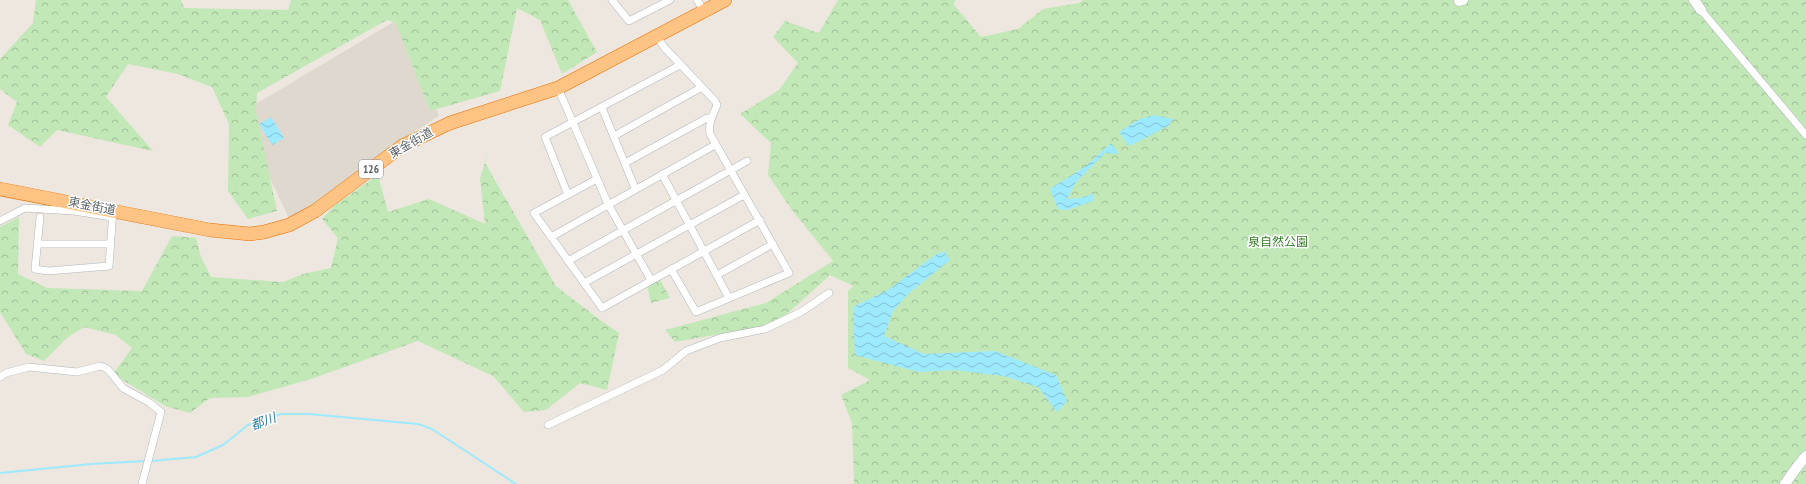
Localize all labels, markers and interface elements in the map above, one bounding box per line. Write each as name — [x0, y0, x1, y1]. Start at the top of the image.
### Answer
street label: 東金街道 — [386, 124, 435, 161]
road number: 126 — [359, 160, 383, 178]
street label: 東金街道 — [67, 194, 117, 217]
park label: 泉自然公園 — [1248, 234, 1308, 249]
water label: 都川 — [248, 408, 280, 434]

